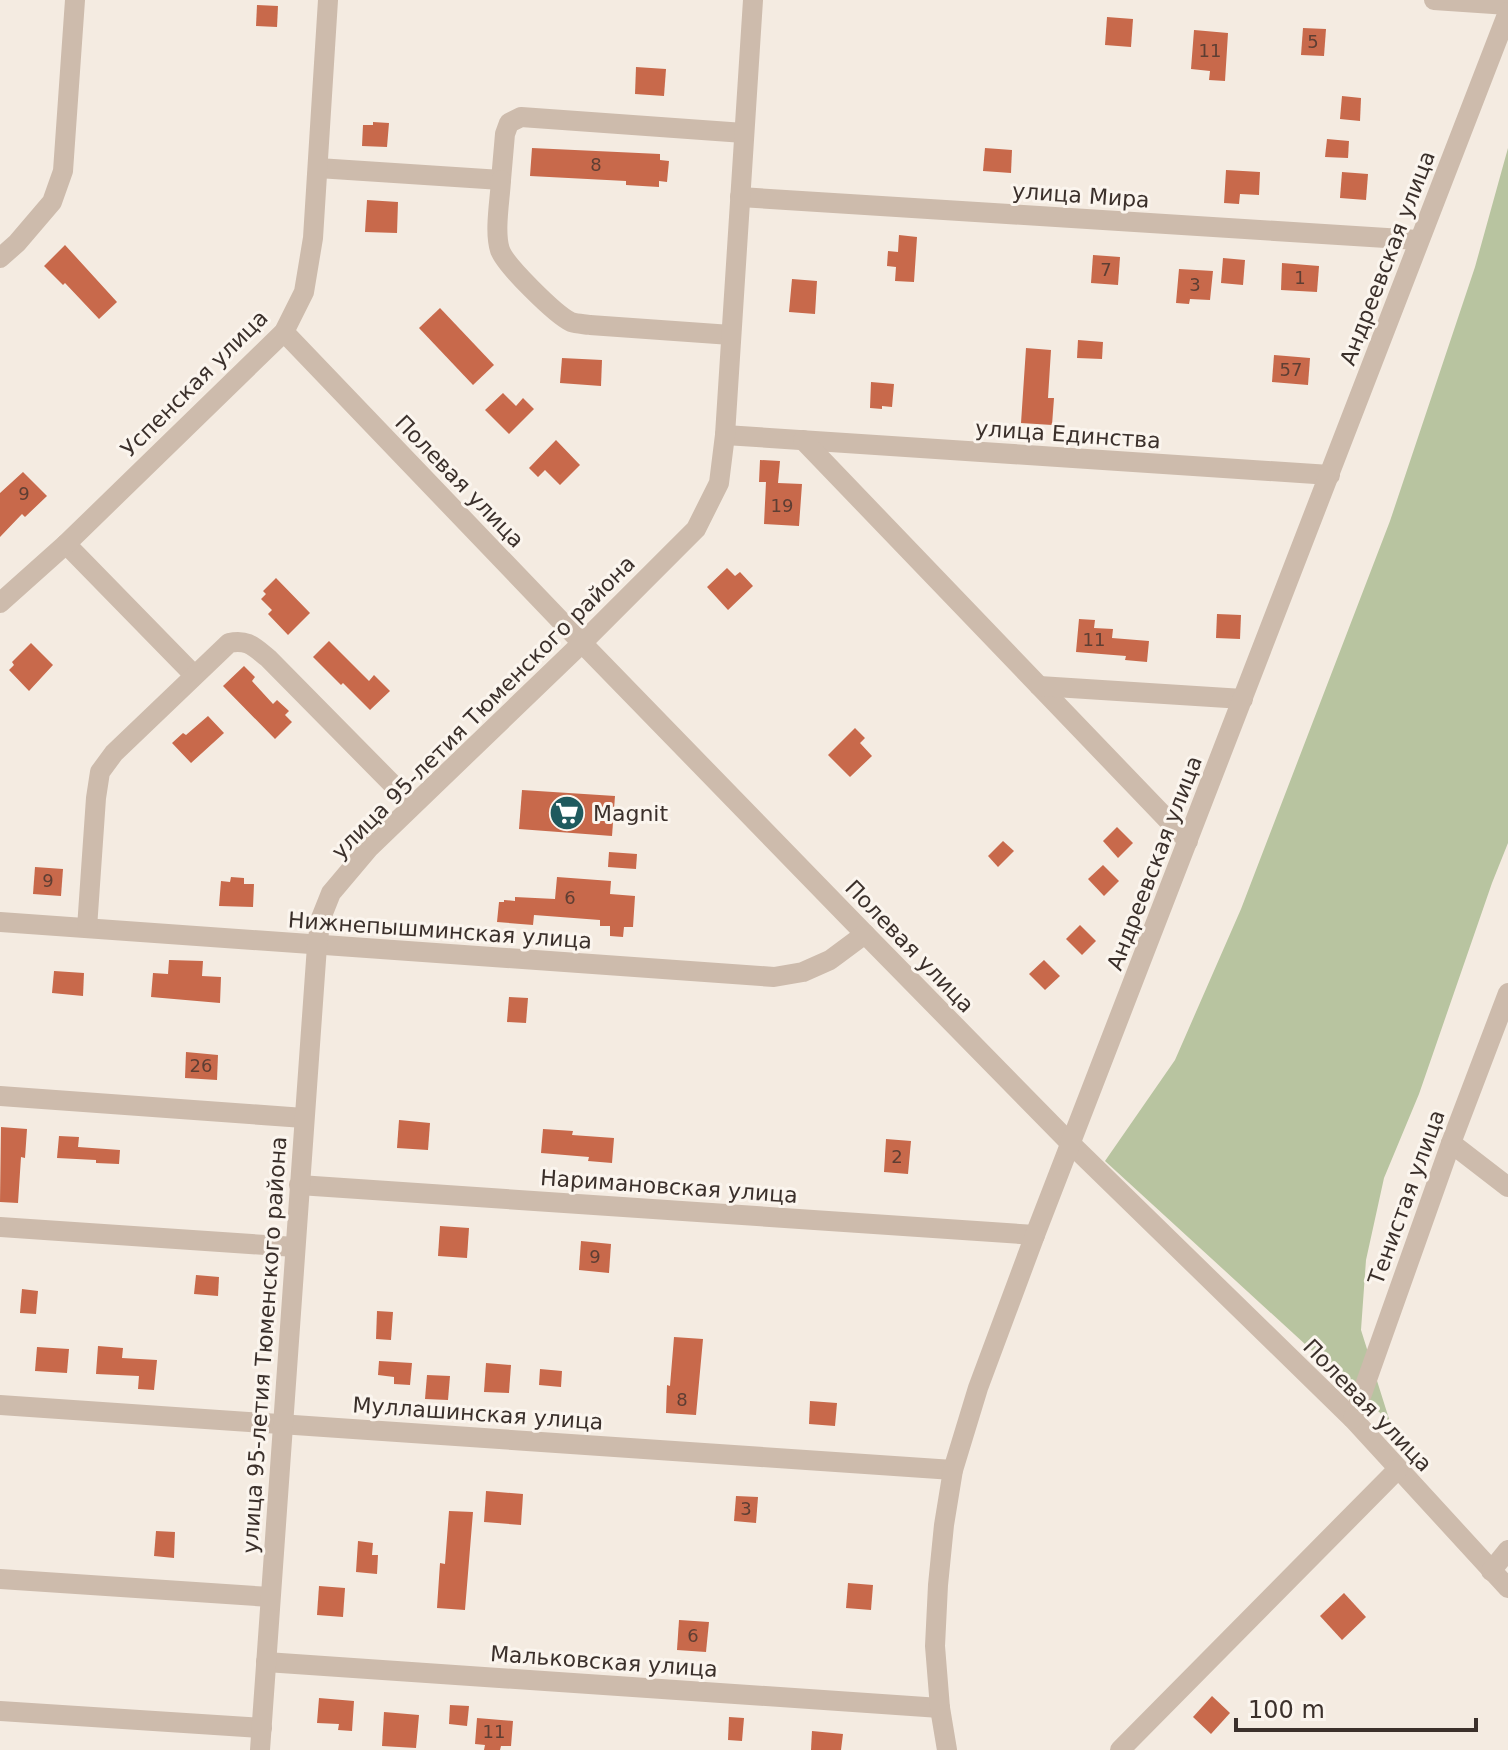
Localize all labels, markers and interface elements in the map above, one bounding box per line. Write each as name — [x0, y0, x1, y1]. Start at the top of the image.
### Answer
house number: 5 — [1307, 31, 1319, 52]
house number: 11 — [1199, 40, 1221, 61]
street label: Андреевская улица — [1335, 147, 1440, 369]
house number: 8 — [590, 154, 602, 175]
street label: улица Мира — [1011, 178, 1150, 213]
house number: 7 — [1100, 259, 1112, 280]
house number: 1 — [1294, 267, 1306, 288]
house number: 3 — [1189, 274, 1201, 295]
street label: Успенская улица — [116, 305, 273, 462]
house number: 57 — [1280, 359, 1302, 380]
street label: Полевая улица — [390, 410, 529, 553]
street label: улица Единства — [974, 416, 1162, 453]
house number: 9 — [18, 483, 30, 504]
house number: 19 — [771, 495, 793, 516]
street label: улица 95-летия Тюменского района — [327, 551, 640, 864]
house number: 11 — [1083, 629, 1105, 650]
street label: Андреевская улица — [1102, 752, 1207, 974]
supermarket icon: Magnit — [548, 794, 586, 832]
place label: Magnit — [593, 801, 668, 826]
house number: 9 — [42, 870, 54, 891]
street label: Полевая улица — [840, 875, 979, 1018]
house number: 6 — [564, 887, 576, 908]
street label: Нижнепышминская улица — [287, 907, 593, 954]
house number: 26 — [190, 1055, 212, 1076]
street label: Тенистая улица — [1363, 1106, 1450, 1289]
street label: улица 95-летия Тюменского района — [237, 1136, 292, 1554]
house number: 2 — [891, 1146, 903, 1167]
street label: Наримановская улица — [539, 1165, 799, 1208]
house number: 9 — [589, 1246, 601, 1267]
street label: Полевая улица — [1298, 1334, 1437, 1477]
house number: 8 — [676, 1389, 688, 1410]
street label: Муллашинская улица — [352, 1392, 604, 1435]
house number: 3 — [740, 1498, 752, 1519]
house number: 6 — [687, 1625, 699, 1646]
street label: Мальковская улица — [489, 1641, 719, 1682]
scale bar — [1236, 1682, 1476, 1732]
text: 100 m — [1248, 1696, 1325, 1724]
house number: 11 — [483, 1721, 505, 1742]

